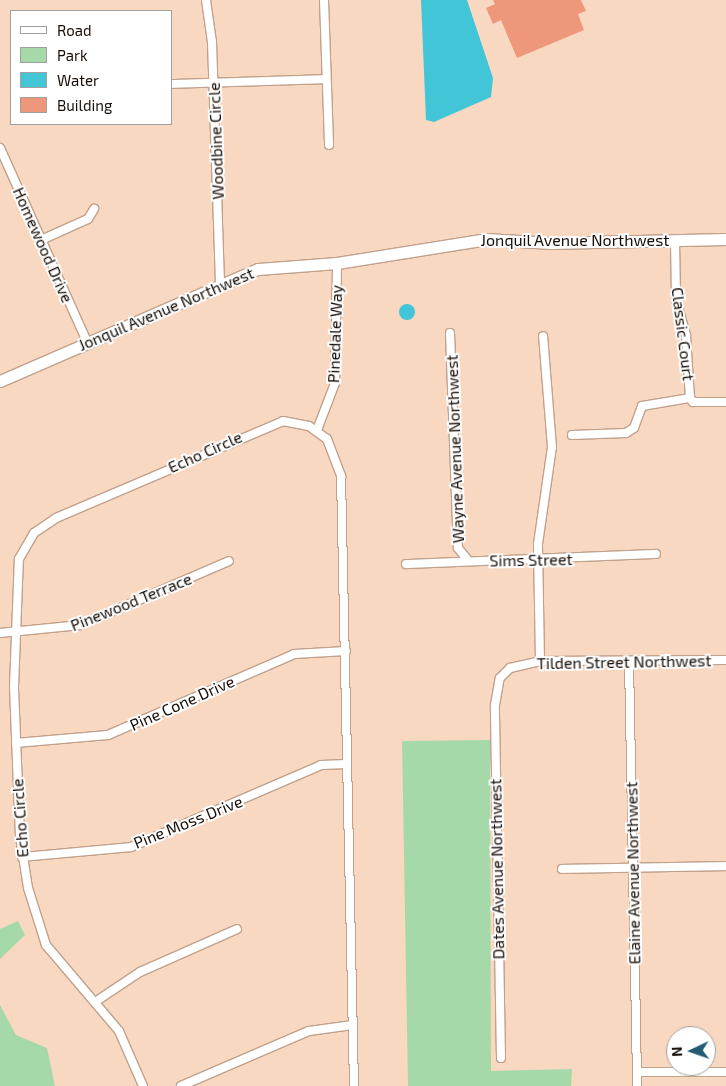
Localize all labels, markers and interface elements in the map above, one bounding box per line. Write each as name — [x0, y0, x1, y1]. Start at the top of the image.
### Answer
legend — [10, 10, 172, 125]
text: Road — [57, 21, 92, 39]
text: Park — [57, 46, 88, 64]
text: Water — [57, 71, 99, 89]
street label: Woodbine Circle — [204, 82, 228, 200]
text: Building — [57, 96, 112, 114]
street label: Homewood Drive — [9, 184, 77, 306]
street label: Jonquil Avenue Northwest — [480, 230, 670, 250]
street label: Jonquil Avenue Northwest — [75, 263, 257, 355]
street label: Pinedale Way — [324, 285, 346, 383]
street label: Classic Court — [668, 286, 698, 382]
street label: Wayne Avenue Northwest — [442, 354, 468, 544]
street label: Echo Circle — [165, 427, 245, 477]
street label: Sims Street — [489, 550, 573, 570]
street label: Pinewood Terrace — [67, 569, 195, 635]
street label: Tilden Street Northwest — [536, 651, 712, 673]
street label: Pine Cone Drive — [127, 671, 237, 735]
street label: Echo Circle — [8, 778, 32, 858]
street label: Dates Avenue Northwest — [486, 778, 508, 960]
street label: Elaine Avenue Northwest — [622, 781, 644, 965]
street label: Pine Moss Drive — [131, 791, 245, 853]
north arrow — [666, 1026, 716, 1076]
text: N — [668, 1046, 685, 1057]

